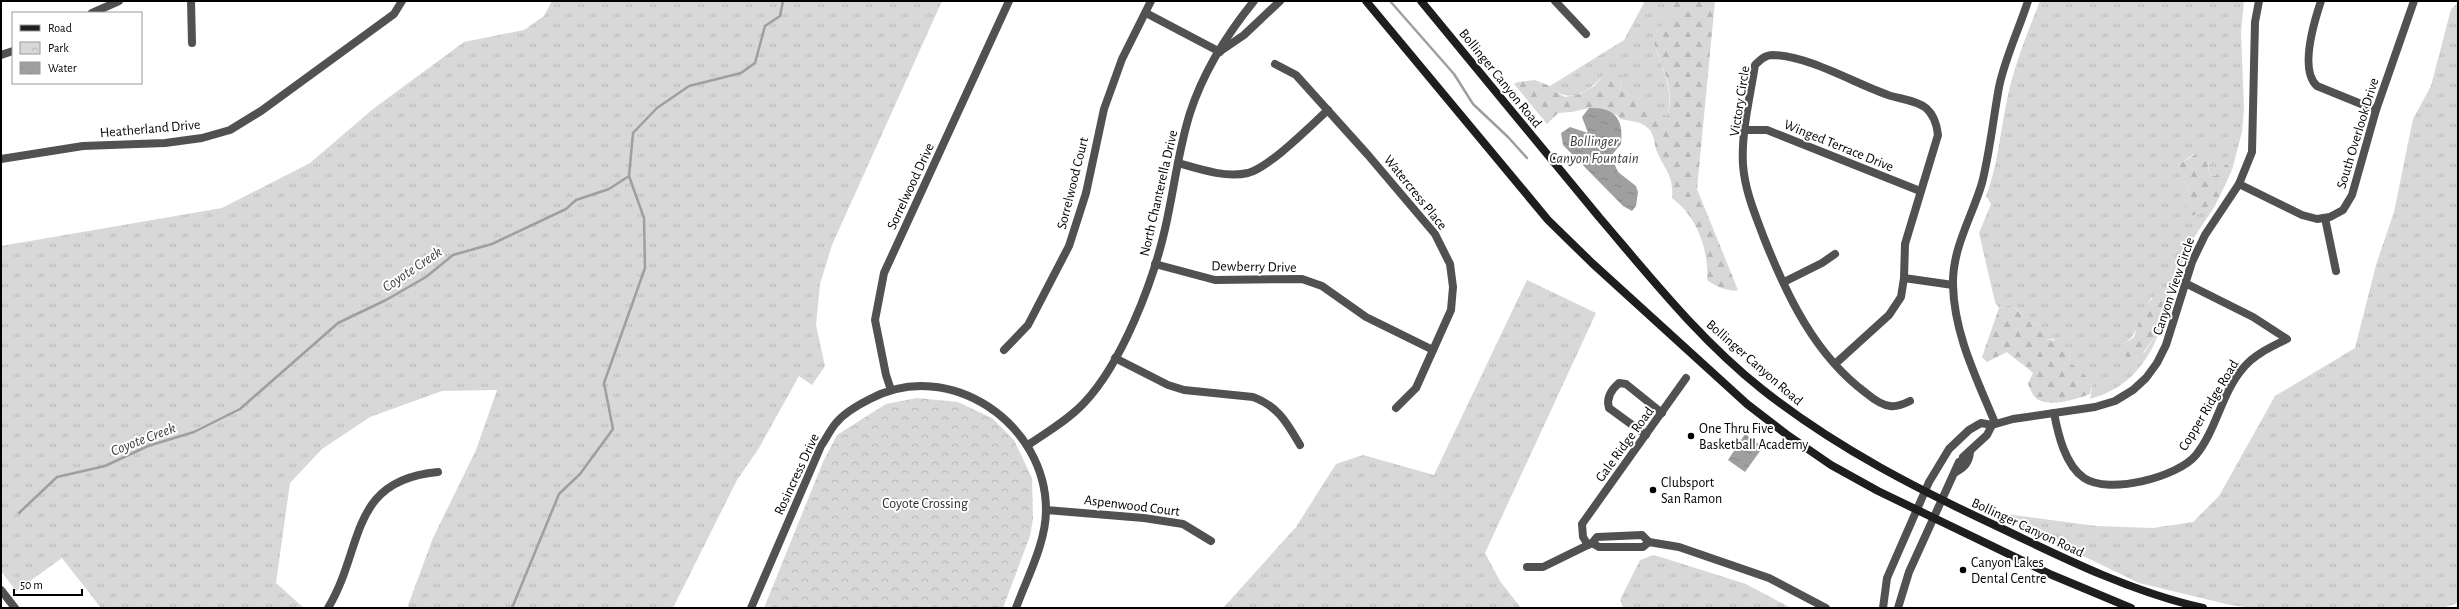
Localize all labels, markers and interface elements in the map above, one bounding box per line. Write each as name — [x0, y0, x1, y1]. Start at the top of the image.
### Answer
legend — [12, 12, 142, 84]
text: Road — [48, 22, 72, 34]
street label: Bollinger Canyon Road — [1456, 27, 1544, 131]
text: Park — [48, 42, 69, 54]
text: Water — [48, 62, 77, 74]
street label: Victory Circle — [1728, 65, 1752, 137]
street label: South Overlook Drive — [2334, 76, 2381, 190]
street label: Heatherland Drive — [99, 118, 201, 140]
street label: Winged Terrace Drive — [1782, 118, 1895, 174]
street label: North Chanterella Drive — [1138, 129, 1180, 258]
water label: Bollinger Canyon Fountain — [1549, 134, 1639, 166]
street label: Sorrelwood Court — [1055, 135, 1091, 231]
street label: Sorrelwood Drive — [885, 141, 937, 232]
street label: Watercress Place — [1381, 153, 1449, 233]
street label: Canyon View Circle — [2151, 236, 2197, 337]
water label: Coyote Creek — [380, 244, 445, 295]
street label: Dewberry Drive — [1211, 259, 1297, 275]
street label: Bollinger Canyon Road — [1704, 317, 1805, 408]
street label: Copper Ridge Road — [2176, 358, 2241, 453]
street label: Gale Ridge Road — [1593, 405, 1657, 485]
water label: Coyote Creek — [109, 420, 178, 459]
place label: One Thru Five Basketball Academy — [1699, 422, 1808, 452]
marker: One Thru Five Basketball Academy — [1686, 431, 1696, 441]
street label: Rosincress Drive — [772, 432, 822, 517]
place label: Clubsport San Ramon — [1661, 476, 1722, 506]
marker: Clubsport San Ramon — [1648, 485, 1658, 495]
street label: Aspenwood Court — [1083, 493, 1181, 519]
street label: Bollinger Canyon Road — [1969, 496, 2086, 560]
park label: Coyote Crossing — [882, 497, 968, 511]
place label: Canyon Lakes Dental Centre — [1971, 556, 2047, 586]
marker: Canyon Lakes Dental Centre — [1958, 565, 1968, 575]
scale bar — [14, 571, 82, 597]
text: 50 m — [20, 579, 43, 591]

